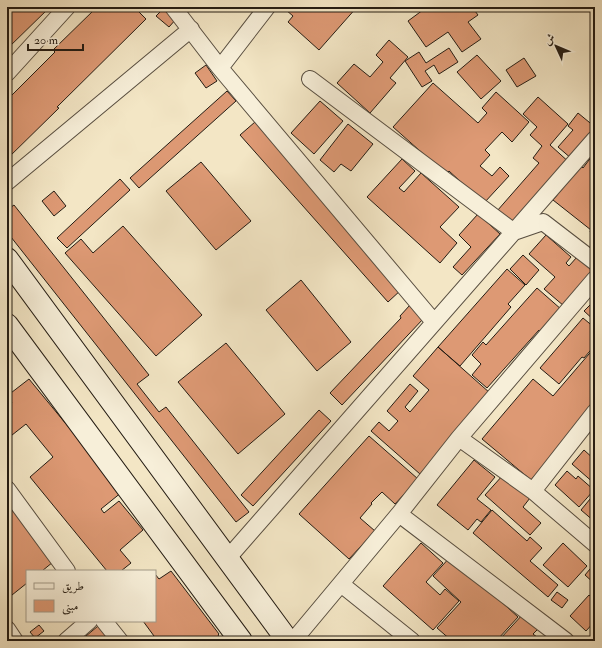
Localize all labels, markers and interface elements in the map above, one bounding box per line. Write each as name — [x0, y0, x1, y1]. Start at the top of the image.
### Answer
scale bar — [28, 26, 83, 52]
north arrow — [536, 26, 576, 66]
text: ش — [541, 31, 558, 48]
text: 20 m — [34, 33, 59, 48]
legend — [26, 570, 156, 622]
text: طريق — [62, 579, 84, 594]
text: مبنى — [62, 599, 78, 615]

